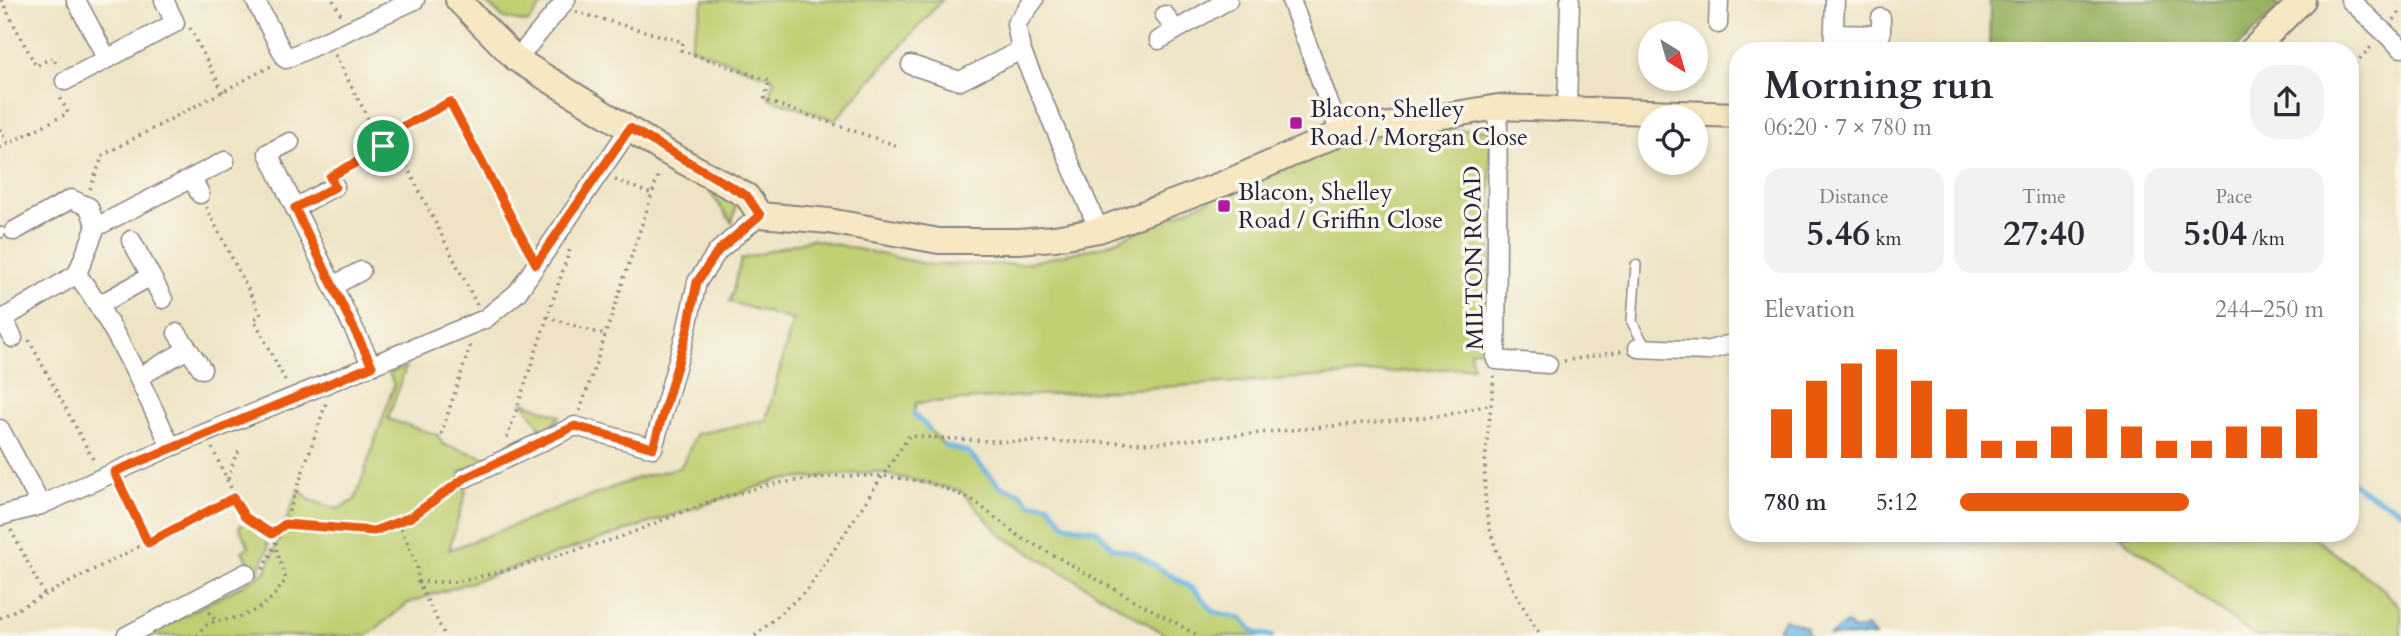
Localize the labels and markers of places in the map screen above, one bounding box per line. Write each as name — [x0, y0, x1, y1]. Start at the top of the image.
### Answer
place label: Blacon, Shelley Road / Morgan Close — [1310, 93, 1528, 154]
marker: Blacon, Shelley Road / Morgan Close — [1288, 115, 1304, 131]
pin — [353, 116, 413, 176]
place label: Blacon, Shelley Road / Griffin Close — [1238, 176, 1443, 237]
marker: Blacon, Shelley Road / Griffin Close — [1216, 198, 1232, 214]

